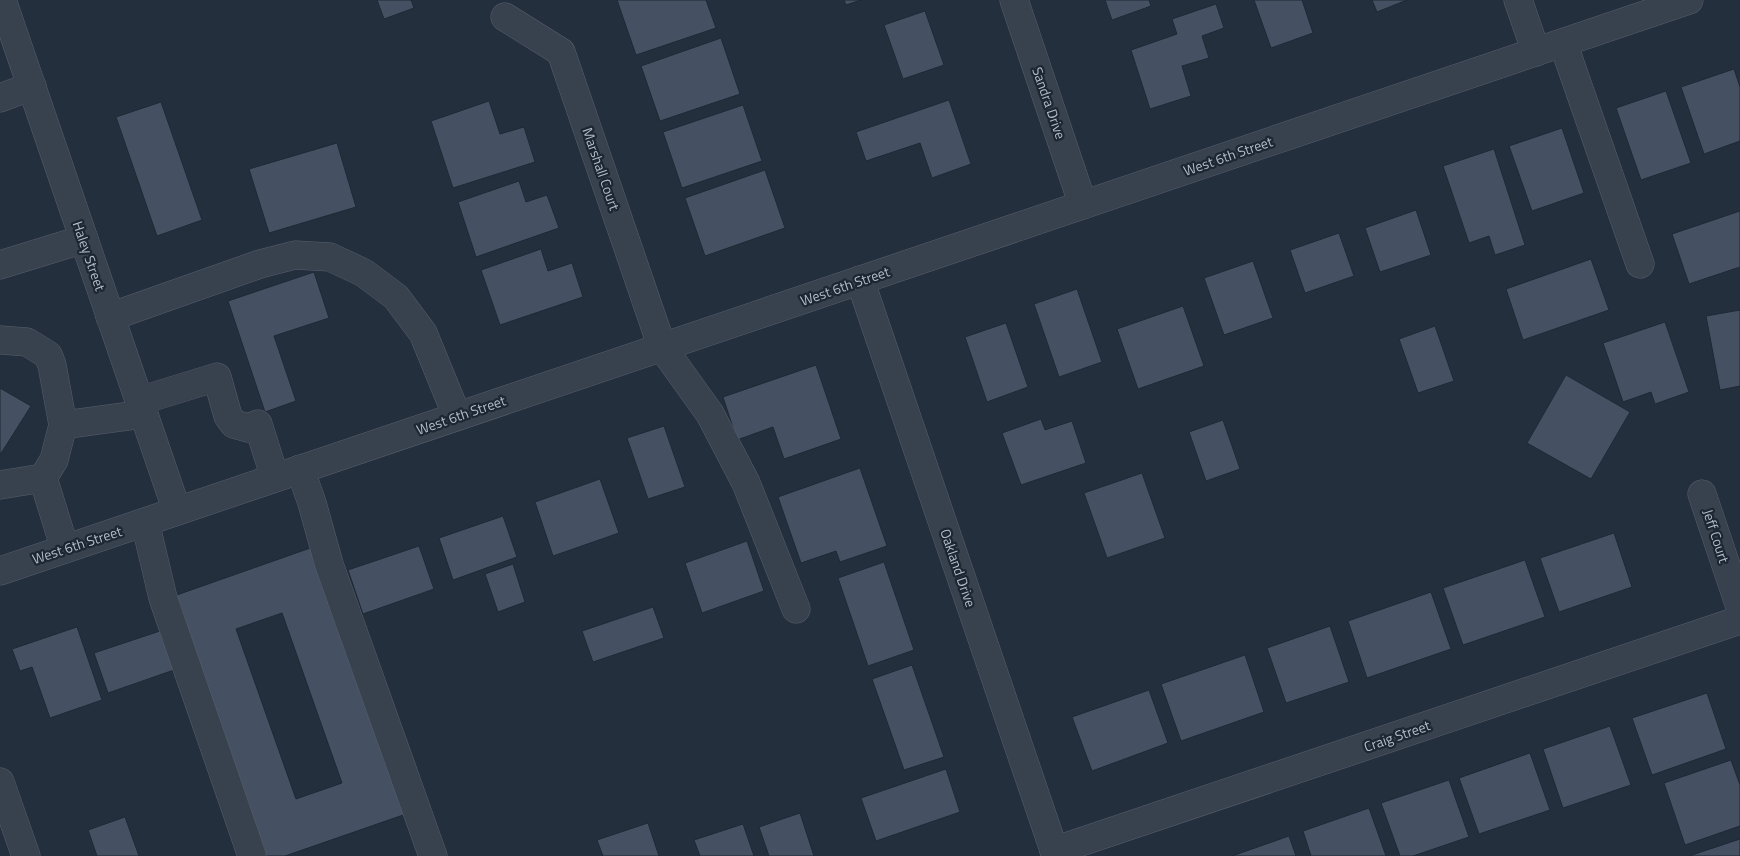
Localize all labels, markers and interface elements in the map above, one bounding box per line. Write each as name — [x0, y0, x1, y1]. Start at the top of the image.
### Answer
street label: Sandra Drive — [1027, 64, 1072, 142]
street label: Marshall Court — [577, 125, 625, 213]
street label: West 6th Street — [1180, 130, 1275, 181]
street label: Haley Street — [68, 218, 111, 294]
street label: West 6th Street — [797, 260, 892, 311]
street label: West 6th Street — [413, 389, 508, 440]
street label: Jeff Court — [1698, 506, 1735, 566]
street label: West 6th Street — [29, 520, 124, 569]
street label: Oakland Drive — [935, 526, 982, 610]
street label: Craig Street — [1361, 714, 1433, 757]

